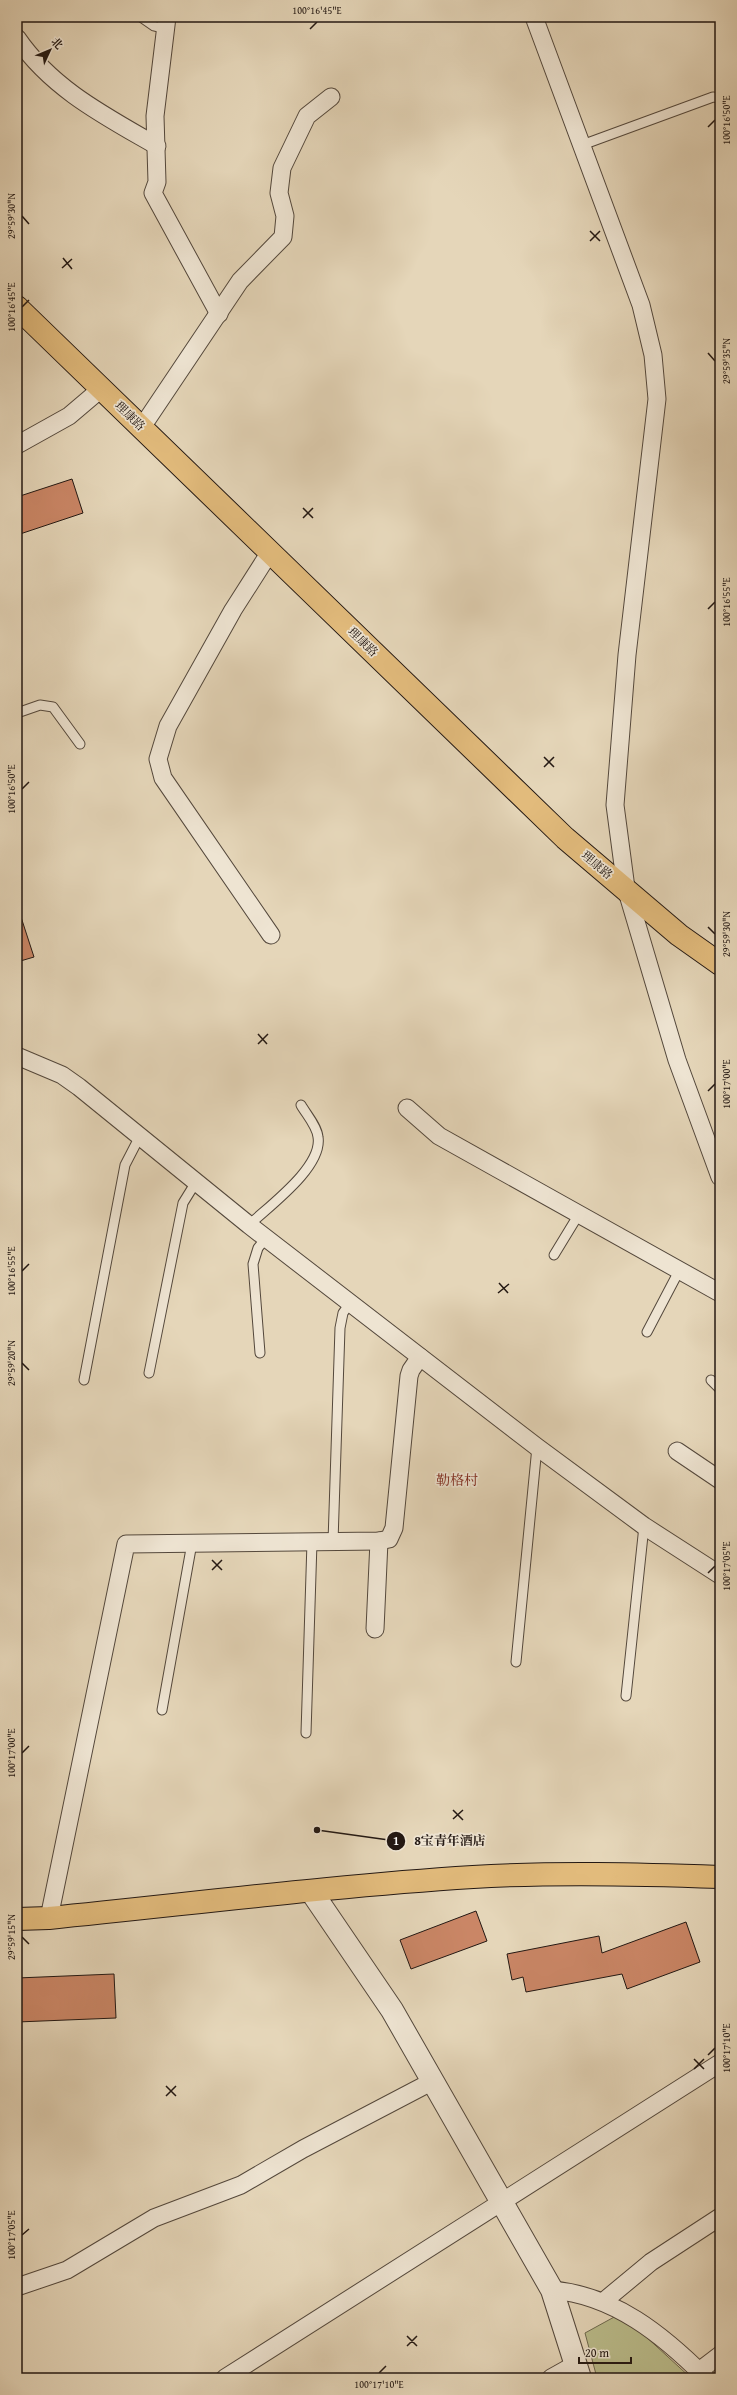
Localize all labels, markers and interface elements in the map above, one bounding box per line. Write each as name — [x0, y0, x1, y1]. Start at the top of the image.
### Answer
text: 100°16'45"E — [292, 3, 342, 18]
north arrow — [30, 30, 70, 70]
text: 北 — [48, 34, 67, 53]
text: 100°16'50"E — [719, 95, 734, 145]
text: 29°59'30"N — [4, 193, 19, 239]
text: 100°16'45"E — [4, 282, 19, 332]
text: 29°59'35"N — [719, 338, 734, 384]
street label: 理康路 — [111, 397, 149, 434]
text: 100°16'55"E — [719, 577, 734, 627]
street label: 理康路 — [344, 623, 382, 660]
text: 100°16'50"E — [4, 764, 19, 814]
street label: 理康路 — [578, 847, 617, 883]
text: 29°59'30"N — [719, 911, 734, 957]
text: 100°17'00"E — [719, 1059, 734, 1109]
text: 100°16'55"E — [4, 1246, 19, 1296]
text: 29°59'20"N — [4, 1340, 19, 1386]
district label: 勒格村 — [436, 1470, 478, 1490]
text: 100°17'05"E — [719, 1541, 734, 1591]
text: 100°17'00"E — [4, 1728, 19, 1778]
callout: 8宝青年酒店 — [386, 1828, 494, 1853]
text: 8宝青年酒店 — [414, 1831, 486, 1850]
text: 1 — [393, 1832, 399, 1849]
text: 29°59'15"N — [4, 1914, 19, 1960]
text: 100°17'10"E — [719, 2023, 734, 2073]
text: 100°17'05"E — [4, 2210, 19, 2260]
scale bar — [579, 2339, 631, 2365]
text: 20 m — [585, 2344, 609, 2361]
text: 100°17'10"E — [354, 2377, 404, 2392]

